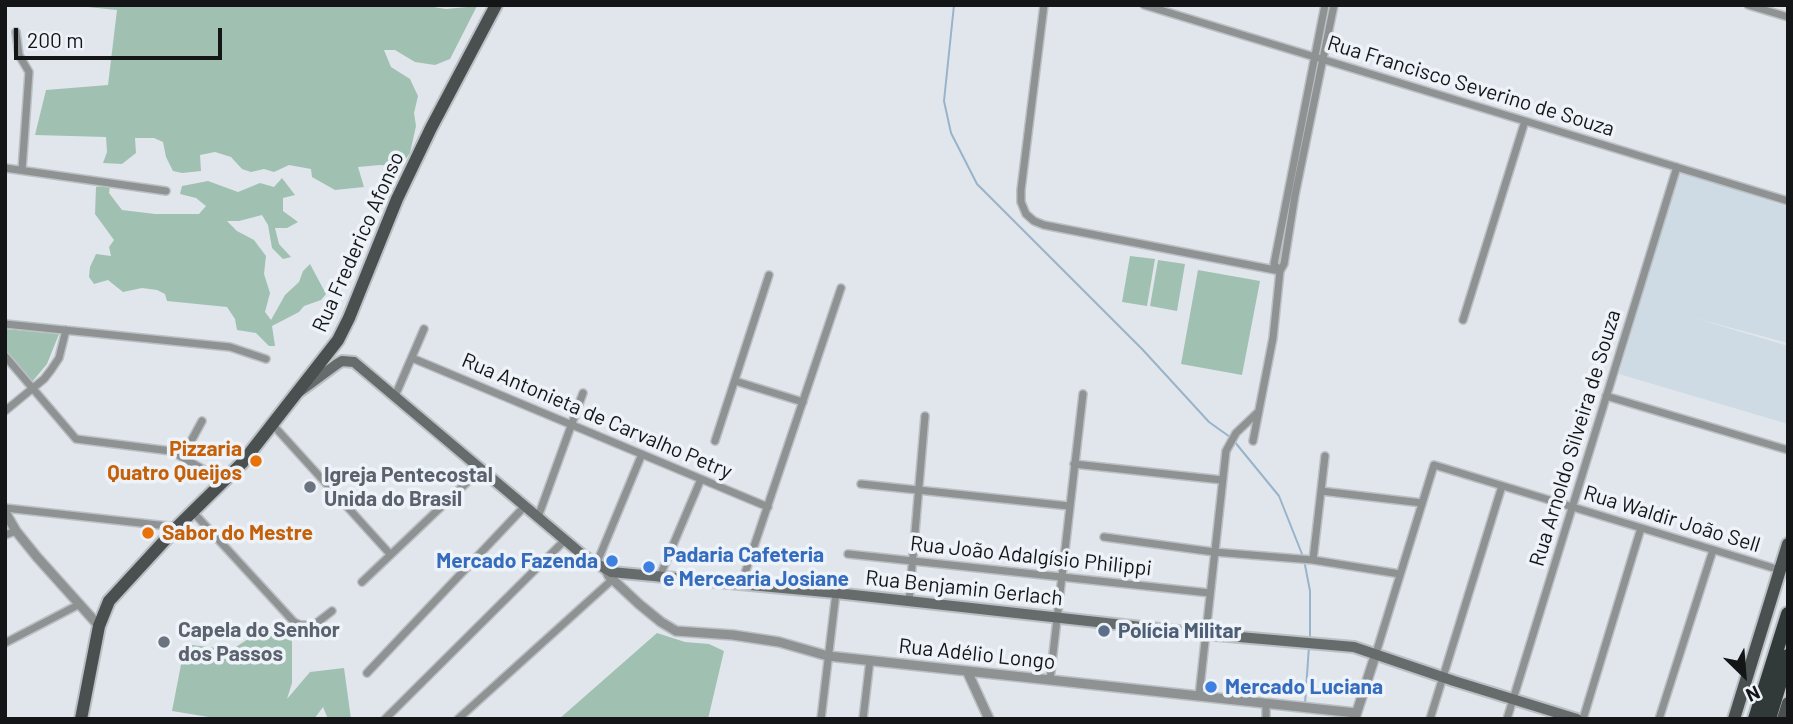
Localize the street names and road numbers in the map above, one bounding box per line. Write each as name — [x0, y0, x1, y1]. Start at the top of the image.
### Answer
street label: Rua Francisco Severino de Souza — [1324, 30, 1618, 142]
street label: Rua Frederico Afonso — [307, 148, 409, 336]
street label: Rua Arnoldo Silveira de Souza — [1524, 307, 1626, 569]
street label: Rua Antonieta de Carvalho Petry — [458, 347, 736, 485]
street label: Rua Waldir João Sell — [1581, 480, 1763, 558]
street label: Rua João Adalgísio Philippi — [909, 531, 1153, 581]
street label: Rua Benjamin Gerlach — [864, 565, 1064, 611]
street label: Rua Adélio Longo — [897, 633, 1057, 675]

